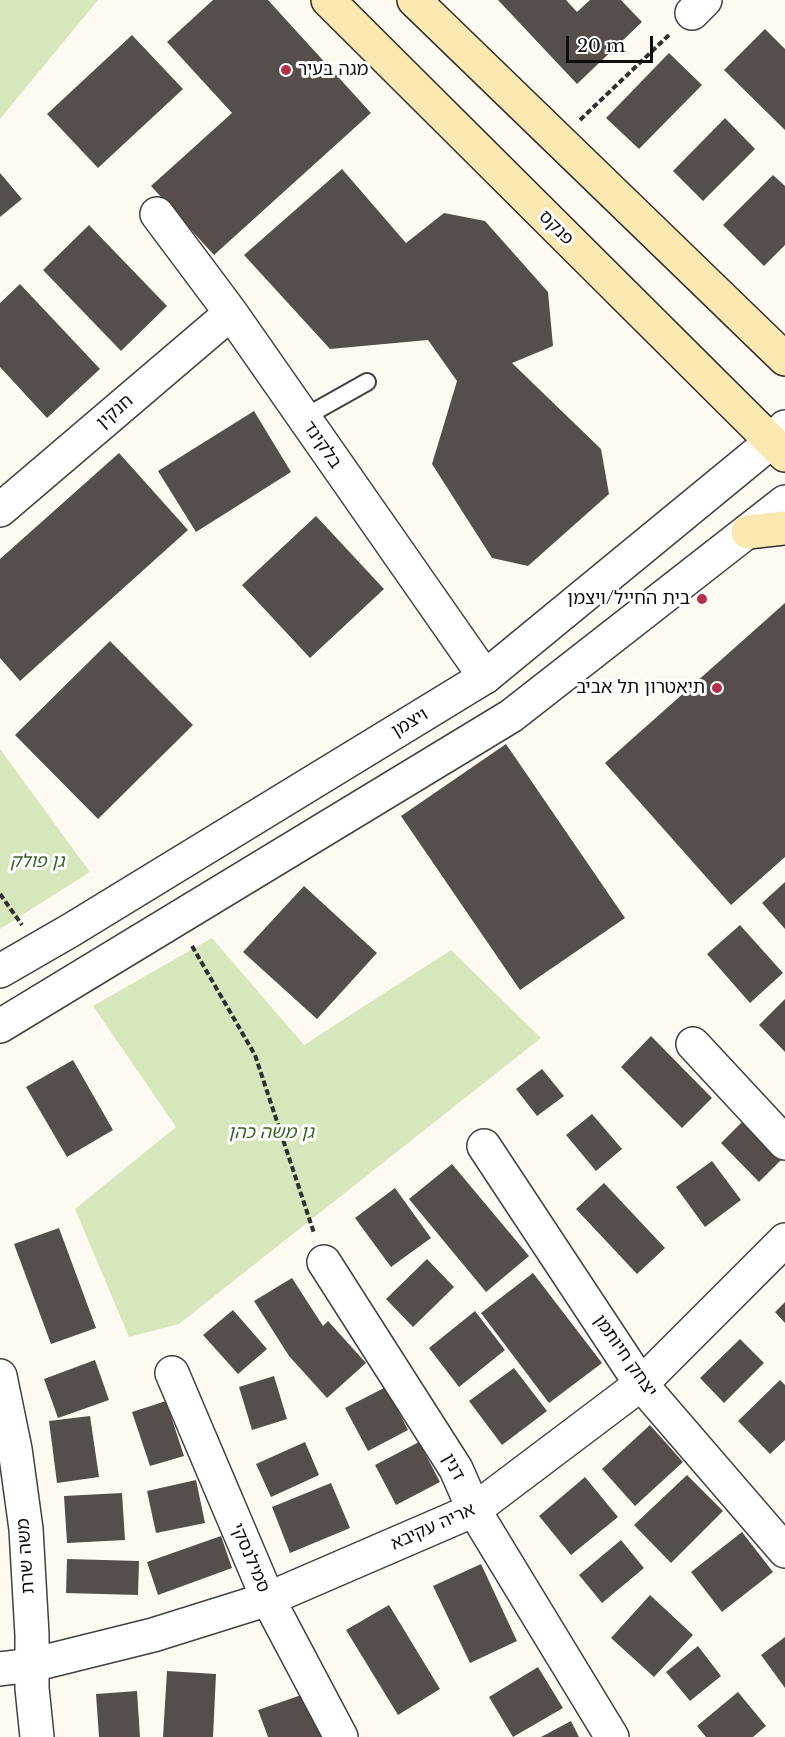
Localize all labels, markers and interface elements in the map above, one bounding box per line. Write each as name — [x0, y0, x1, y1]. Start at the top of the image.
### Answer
scale bar — [569, 24, 656, 62]
text: 20 m — [577, 35, 625, 57]
place label: מגה בעיר — [298, 59, 368, 81]
marker: מגה בעיר — [279, 63, 293, 77]
street label: פנקס — [534, 206, 578, 250]
street label: חנקין — [92, 390, 138, 434]
street label: בלקינד — [298, 417, 346, 473]
place label: בית החייל/ויצמן — [567, 588, 690, 610]
marker: בית החייל/ויצמן — [695, 592, 709, 606]
place label: תיאטרון תל אביב — [576, 677, 705, 699]
marker: תיאטרון תל אביב — [710, 681, 724, 695]
street label: ויצמן — [388, 704, 432, 742]
park label: גן פולק — [10, 851, 64, 873]
park label: גן משה כהן — [228, 1122, 314, 1144]
street label: יצחק חיותמן — [589, 1311, 661, 1401]
street label: דנין — [437, 1450, 469, 1484]
street label: אריה עקיבא — [388, 1499, 478, 1555]
street label: משה שרת — [13, 1517, 39, 1595]
street label: סמילנסקי — [226, 1520, 274, 1596]

